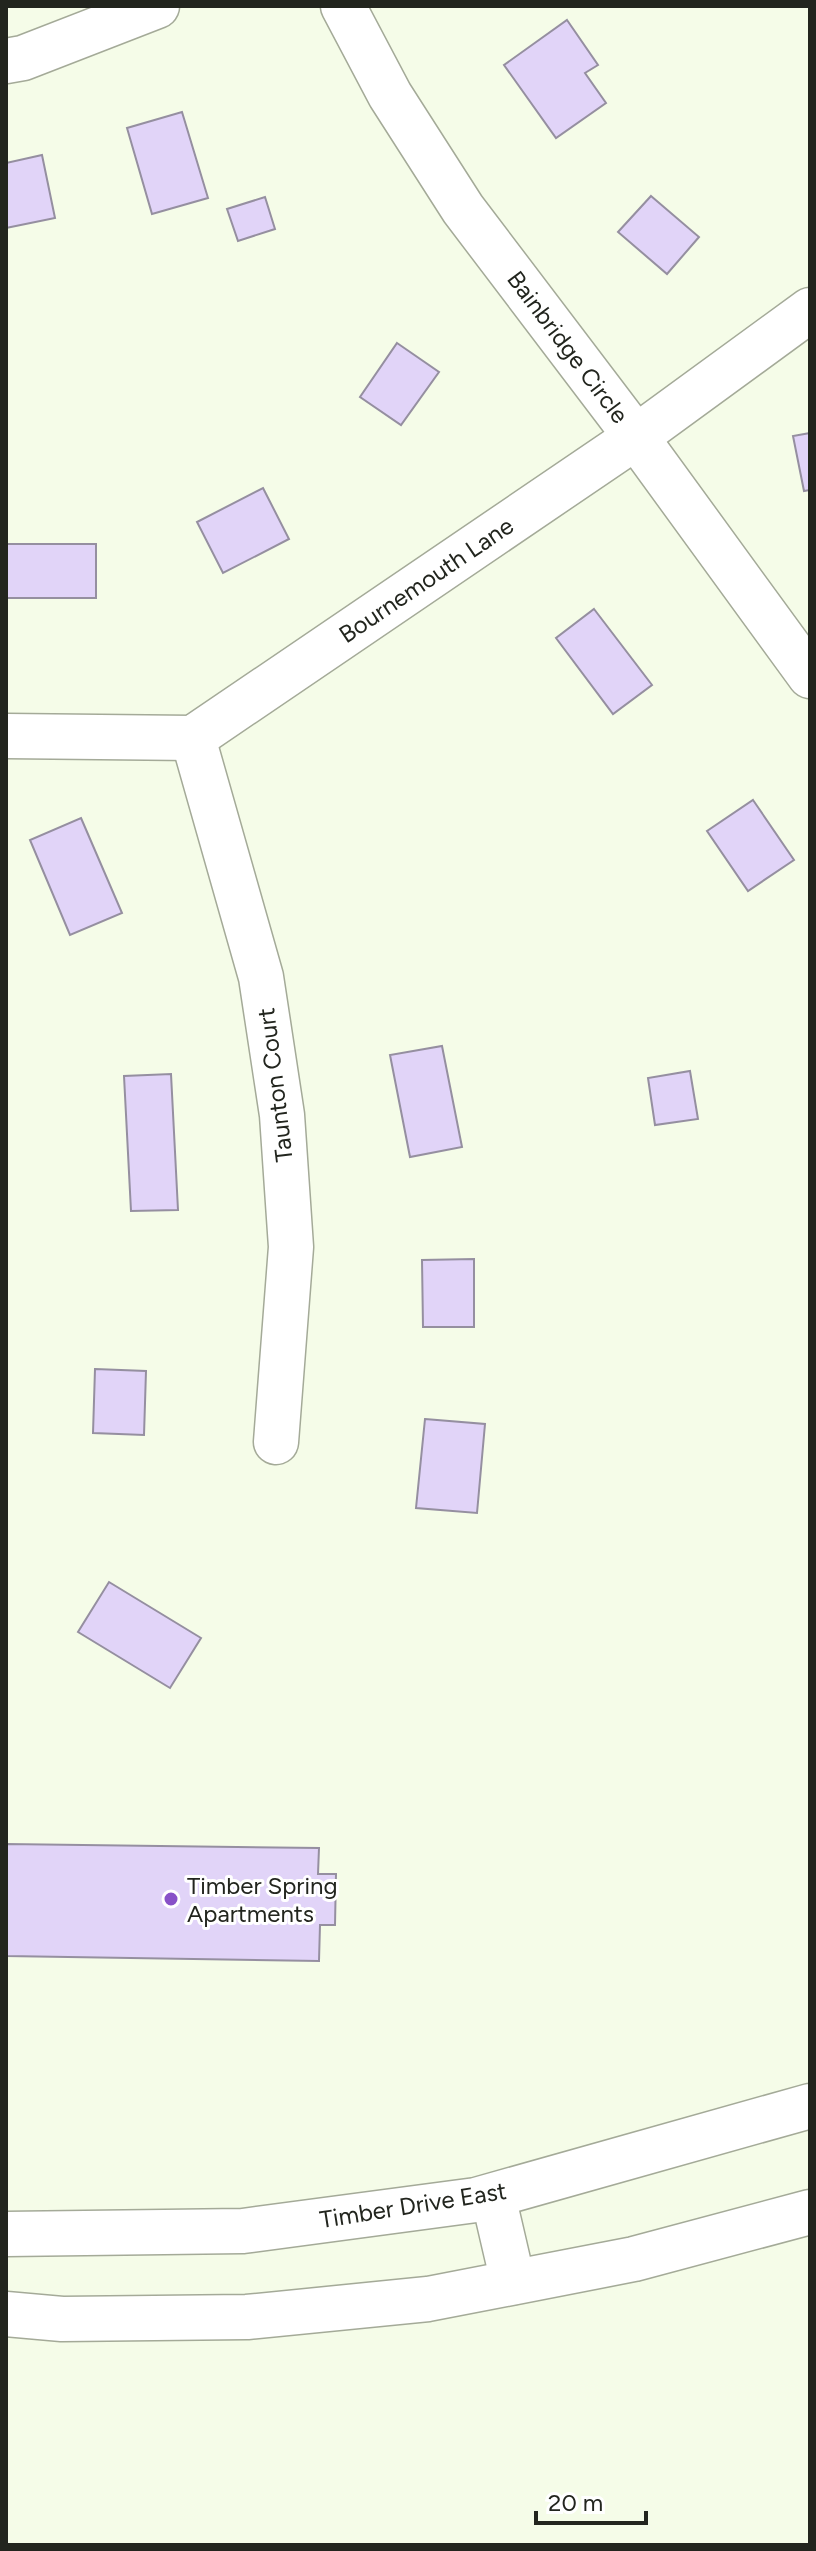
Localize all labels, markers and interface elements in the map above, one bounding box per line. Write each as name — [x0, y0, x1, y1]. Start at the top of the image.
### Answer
street label: Bainbridge Circle — [501, 265, 635, 429]
street label: Bournemouth Lane — [333, 511, 519, 649]
street label: Taunton Court — [251, 1006, 299, 1164]
place label: Timber Spring Apartments — [187, 1871, 338, 1928]
marker: Timber Spring Apartments — [162, 1890, 180, 1908]
street label: Timber Drive East — [318, 2176, 508, 2234]
scale bar — [536, 2475, 646, 2525]
text: 20 m — [548, 2488, 603, 2517]

